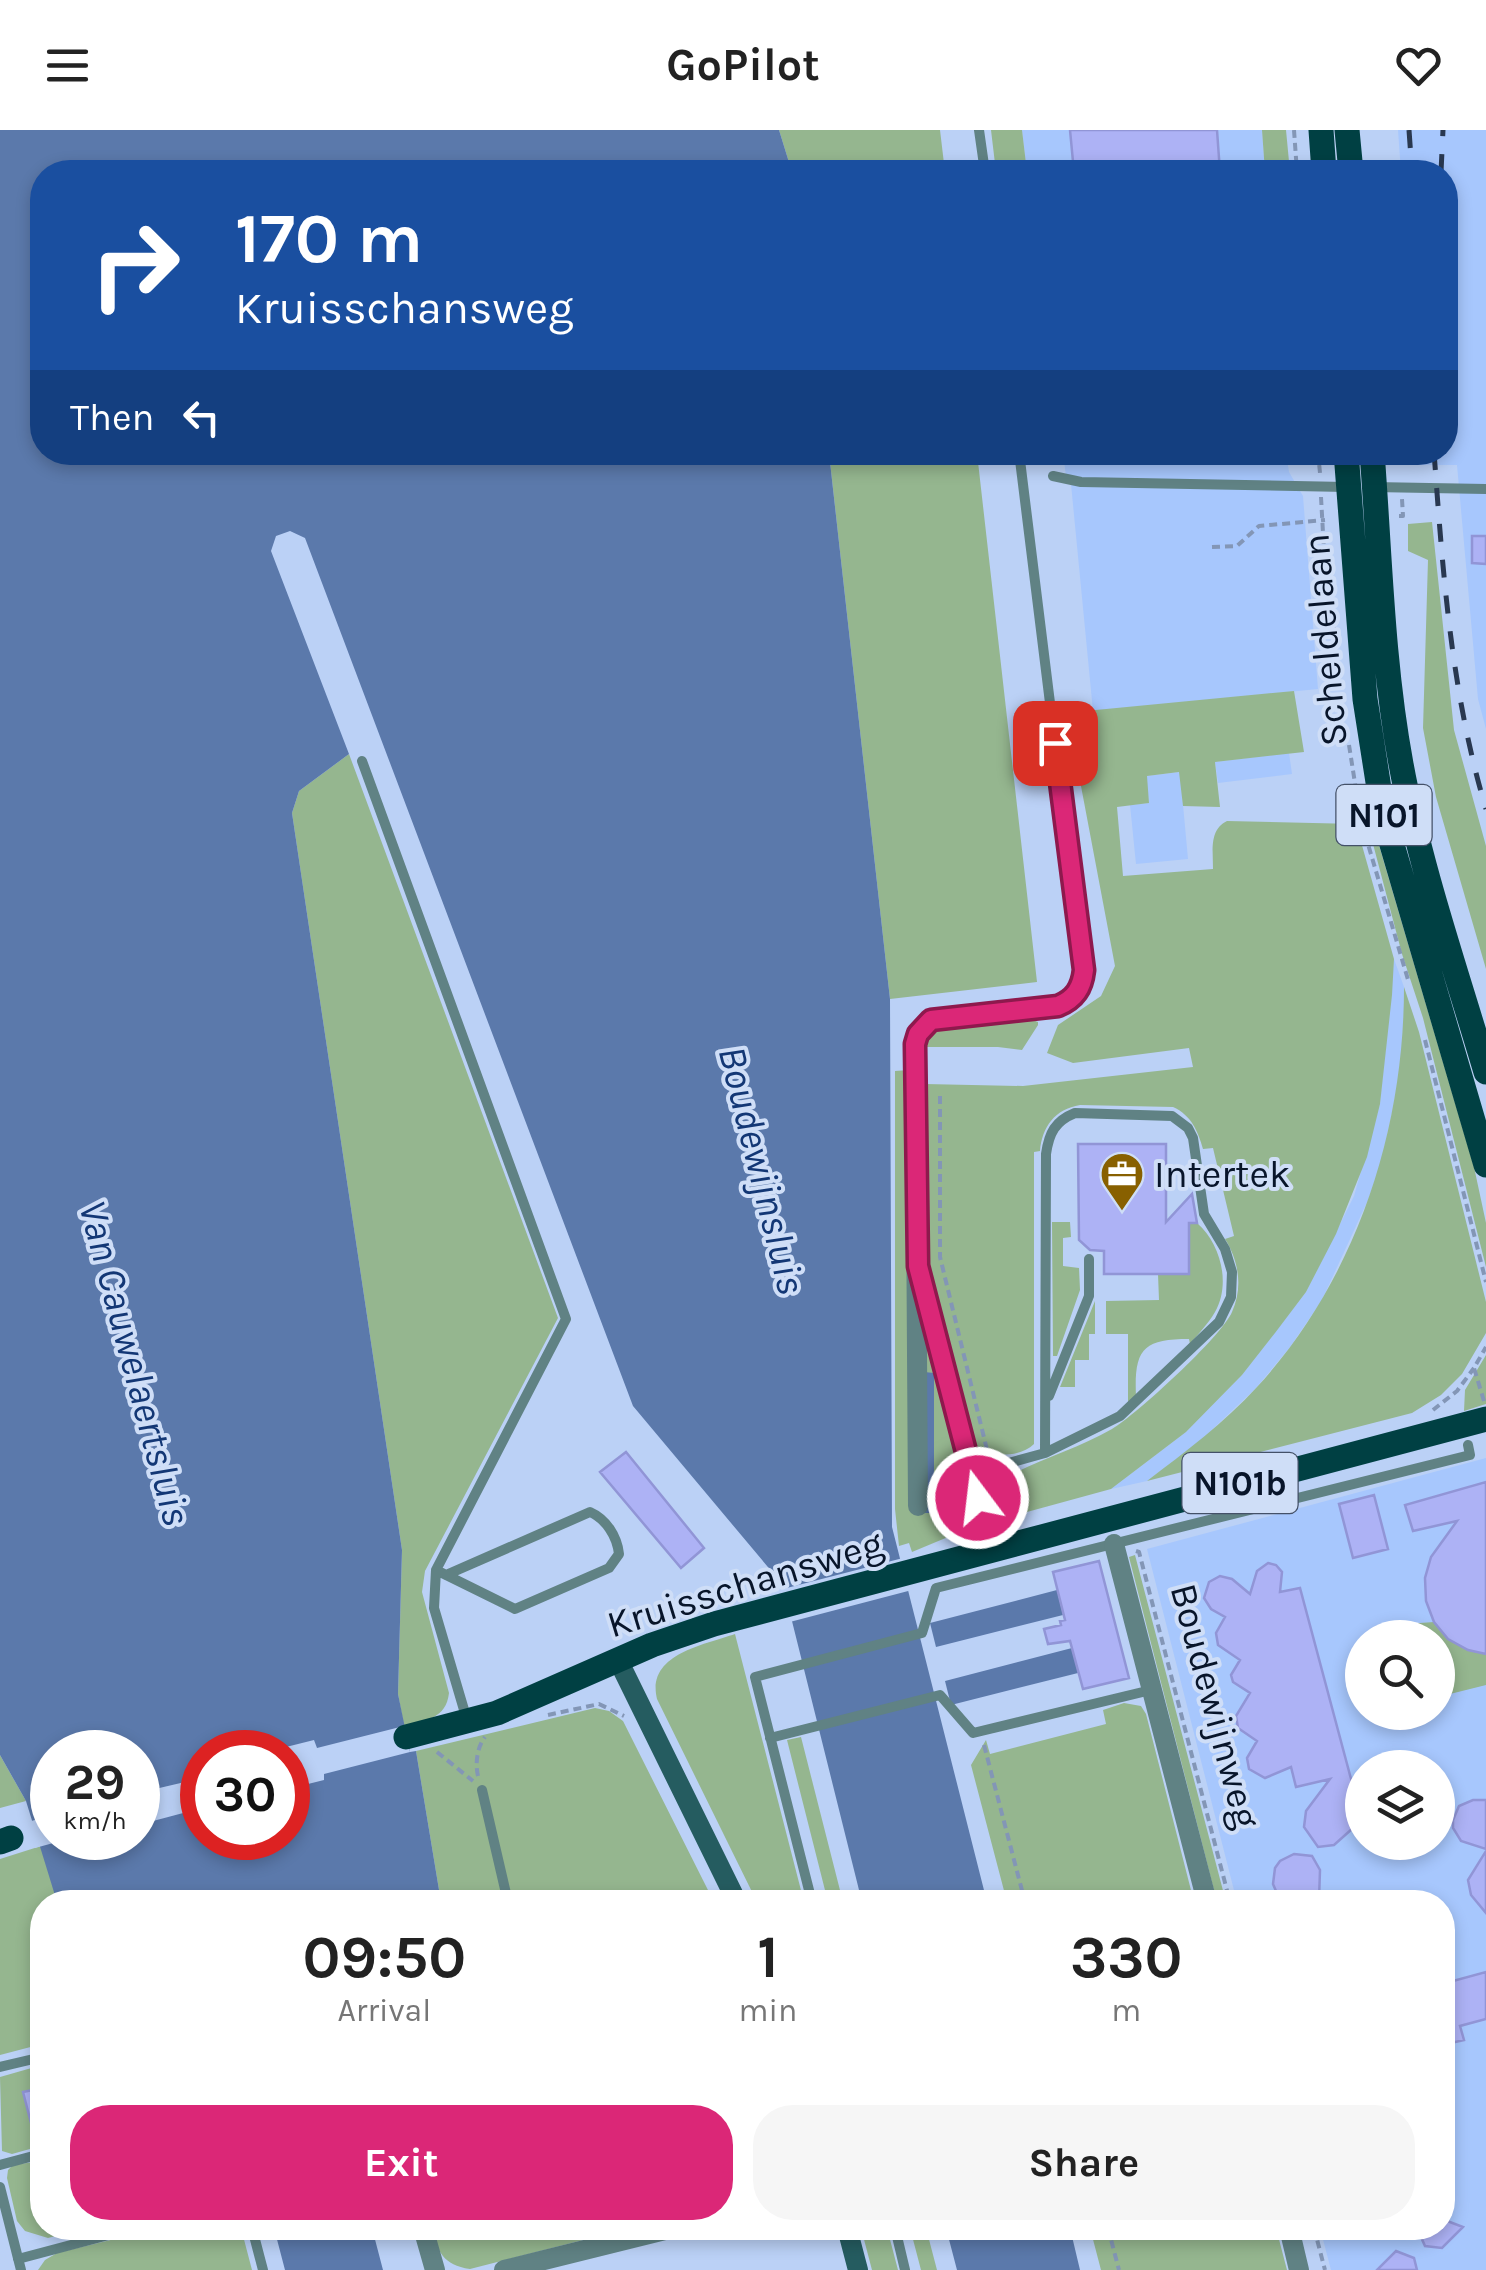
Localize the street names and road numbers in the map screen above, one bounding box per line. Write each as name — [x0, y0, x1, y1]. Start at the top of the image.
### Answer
street label: Scheldelaan — [1293, 532, 1357, 748]
road number: N101 — [1336, 785, 1432, 845]
road number: N101b — [1182, 1453, 1298, 1513]
street label: Kruisschansweg — [602, 1521, 888, 1647]
street label: Boudewijnweg — [1161, 1579, 1269, 1833]

